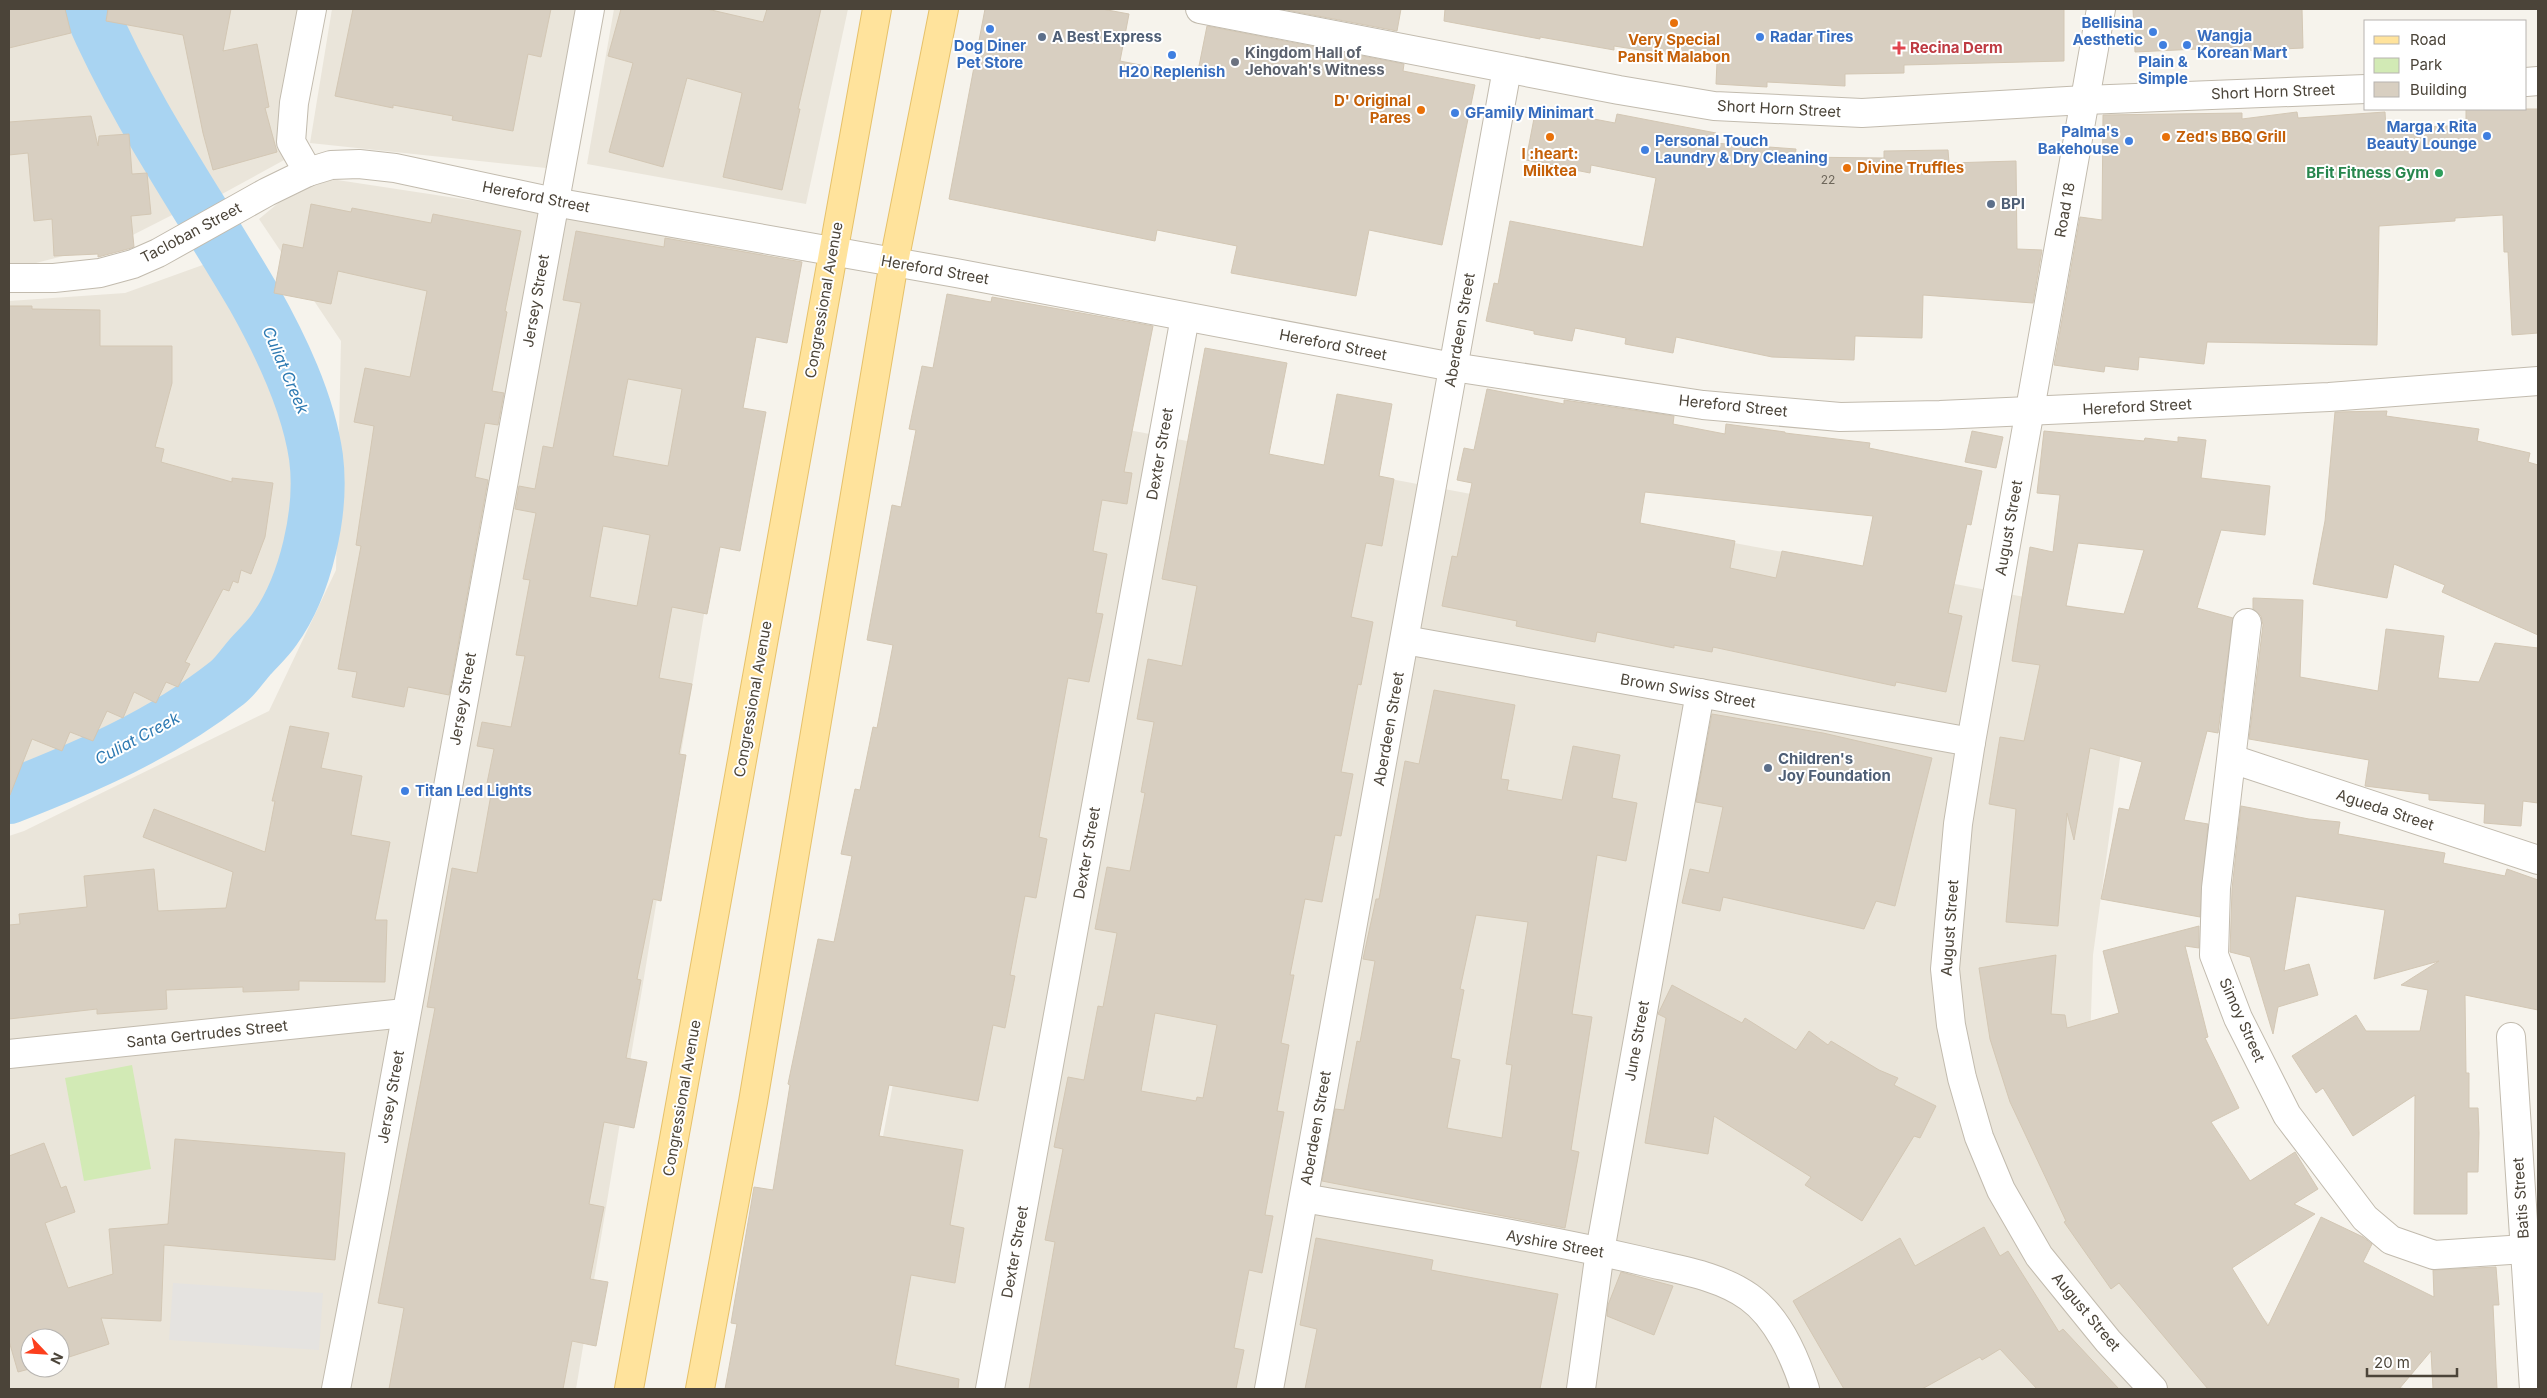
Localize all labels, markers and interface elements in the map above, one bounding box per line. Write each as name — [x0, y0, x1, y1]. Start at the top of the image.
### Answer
place label: Bellisina Aesthetic — [2073, 13, 2143, 49]
marker: Very Special Pansit Malabon — [1668, 17, 1680, 29]
legend — [2364, 20, 2527, 110]
marker: Dog Diner Pet Store — [984, 23, 996, 35]
marker: Bellisina Aesthetic — [2147, 26, 2159, 38]
place label: Wangja Korean Mart — [2197, 26, 2288, 62]
place label: A Best Express — [1052, 27, 1162, 46]
place label: Radar Tires — [1770, 27, 1853, 46]
place label: Very Special Pansit Malabon — [1618, 30, 1730, 66]
text: Road — [2410, 30, 2446, 49]
marker: A Best Express — [1036, 31, 1048, 43]
marker: Radar Tires — [1754, 31, 1766, 43]
place label: Dog Diner Pet Store — [954, 36, 1026, 72]
place label: Recina Derm — [1910, 38, 2003, 57]
marker: Plain & Simple — [2157, 39, 2169, 51]
marker: Wangja Korean Mart — [2181, 39, 2193, 51]
marker: Recina Derm — [1892, 41, 1906, 55]
place label: Kingdom Hall of Jehovah's Witness — [1245, 43, 1385, 79]
marker: H20 Replenish — [1166, 49, 1178, 61]
place label: Plain & Simple — [2138, 52, 2188, 88]
text: Park — [2410, 55, 2443, 74]
marker: Kingdom Hall of Jehovah's Witness — [1229, 56, 1241, 68]
place label: H20 Replenish — [1119, 62, 1225, 81]
street label: Short Horn Street — [2211, 80, 2335, 103]
text: Building — [2410, 80, 2467, 99]
place label: D' Original Pares — [1334, 91, 1411, 127]
street label: Short Horn Street — [1717, 96, 1841, 121]
place label: GFamily Minimart — [1465, 103, 1594, 122]
marker: D' Original Pares — [1415, 104, 1427, 116]
marker: GFamily Minimart — [1449, 107, 1461, 119]
place label: Marga x Rita Beauty Lounge — [2367, 117, 2477, 153]
place label: Palma's Bakehouse — [2038, 122, 2119, 158]
place label: Zed's BBQ Grill — [2176, 127, 2286, 146]
marker: Marga x Rita Beauty Lounge — [2481, 130, 2493, 142]
marker: I :heart: Milktea — [1544, 131, 1556, 143]
place label: Personal Touch Laundry & Dry Cleaning — [1655, 131, 1828, 167]
marker: Zed's BBQ Grill — [2160, 131, 2172, 143]
marker: Palma's Bakehouse — [2123, 135, 2135, 147]
place label: I :heart: Milktea — [1522, 144, 1578, 180]
marker: Personal Touch Laundry & Dry Cleaning — [1639, 144, 1651, 156]
place label: Divine Truffles — [1857, 158, 1964, 177]
marker: Divine Truffles — [1841, 162, 1853, 174]
place label: BFit Fitness Gym — [2306, 163, 2429, 182]
marker: BFit Fitness Gym — [2433, 167, 2445, 179]
house number: 22 — [1821, 172, 1835, 187]
street label: Hereford Street — [481, 177, 592, 216]
street label: Road 18 — [2050, 181, 2079, 239]
place label: BPI — [2001, 194, 2025, 213]
street label: Tacloban Street — [137, 198, 244, 267]
marker: BPI — [1985, 198, 1997, 210]
street label: Congressional Avenue — [800, 220, 847, 380]
street label: Hereford Street — [880, 251, 991, 288]
street label: Jersey Street — [518, 253, 553, 349]
street label: Aberdeen Street — [1440, 271, 1479, 389]
water label: Culiat Creek — [259, 323, 313, 417]
street label: Hereford Street — [1278, 325, 1389, 364]
street label: Hereford Street — [1678, 390, 1788, 421]
street label: Hereford Street — [2082, 394, 2192, 419]
street label: Dexter Street — [1142, 406, 1177, 502]
street label: August Street — [1991, 479, 2026, 577]
street label: Congressional Avenue — [729, 619, 776, 779]
street label: Jersey Street — [445, 651, 480, 747]
street label: Brown Swiss Street — [1619, 669, 1757, 712]
street label: Aberdeen Street — [1369, 670, 1408, 788]
water label: Culiat Creek — [91, 707, 183, 769]
place label: Children's Joy Foundation — [1778, 749, 1891, 785]
marker: Children's Joy Foundation — [1762, 762, 1774, 774]
place label: Titan Led Lights — [415, 781, 532, 800]
marker: Titan Led Lights — [399, 785, 411, 797]
street label: Agueda Street — [2334, 785, 2436, 834]
street label: Dexter Street — [1069, 805, 1104, 901]
street label: August Street — [1937, 879, 1962, 977]
street label: Simoy Street — [2215, 975, 2269, 1065]
street label: June Street — [1620, 999, 1653, 1083]
street label: Santa Gertrudes Street — [125, 1016, 289, 1051]
street label: Congressional Avenue — [658, 1018, 705, 1178]
street label: Jersey Street — [373, 1049, 408, 1145]
street label: Aberdeen Street — [1296, 1069, 1335, 1187]
street label: Batis Street — [2508, 1157, 2533, 1239]
street label: Dexter Street — [997, 1204, 1032, 1300]
street label: Ayshire Street — [1505, 1226, 1606, 1261]
street label: August Street — [2048, 1269, 2125, 1355]
north arrow — [20, 1328, 70, 1378]
scale bar — [2367, 1346, 2457, 1378]
text: N — [47, 1350, 67, 1367]
text: 20 m — [2374, 1353, 2410, 1372]

